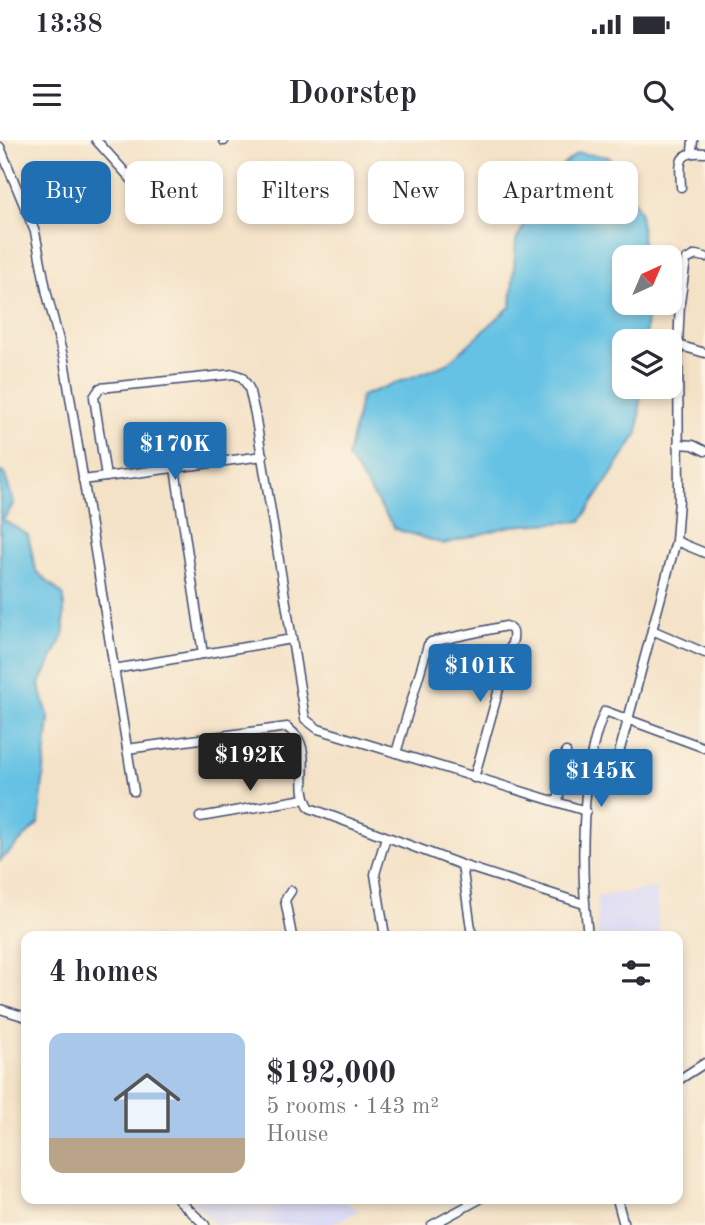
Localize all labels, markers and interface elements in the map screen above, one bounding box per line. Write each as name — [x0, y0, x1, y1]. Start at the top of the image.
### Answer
text: 13:38 — [35, 12, 103, 38]
icon: menu — [28, 76, 66, 114]
icon: search — [639, 76, 677, 114]
text: Doorstep — [288, 79, 417, 111]
chip: Buy — [21, 161, 111, 224]
chip: Rent — [125, 161, 223, 224]
chip: Filters — [237, 161, 354, 224]
chip: New — [368, 161, 464, 224]
chip: Apartment — [478, 161, 638, 224]
north arrow — [612, 245, 682, 315]
map controls — [612, 245, 682, 399]
button: layers — [612, 329, 682, 399]
pin: $170K — [126, 422, 224, 482]
text: $170K — [139, 433, 211, 456]
pin: $101K — [431, 644, 529, 704]
text: $101K — [444, 655, 516, 678]
pin: $192K — [201, 734, 299, 793]
text: $192K — [214, 744, 286, 767]
pin: $145K — [552, 750, 650, 809]
text: $145K — [565, 760, 637, 783]
icon: filters — [617, 954, 655, 992]
text: 4 homes — [49, 958, 158, 988]
text: $192,000 — [266, 1059, 396, 1089]
icon: home — [105, 1061, 189, 1145]
text: 5 rooms · 143 m² — [266, 1095, 439, 1118]
text: House — [266, 1123, 328, 1146]

